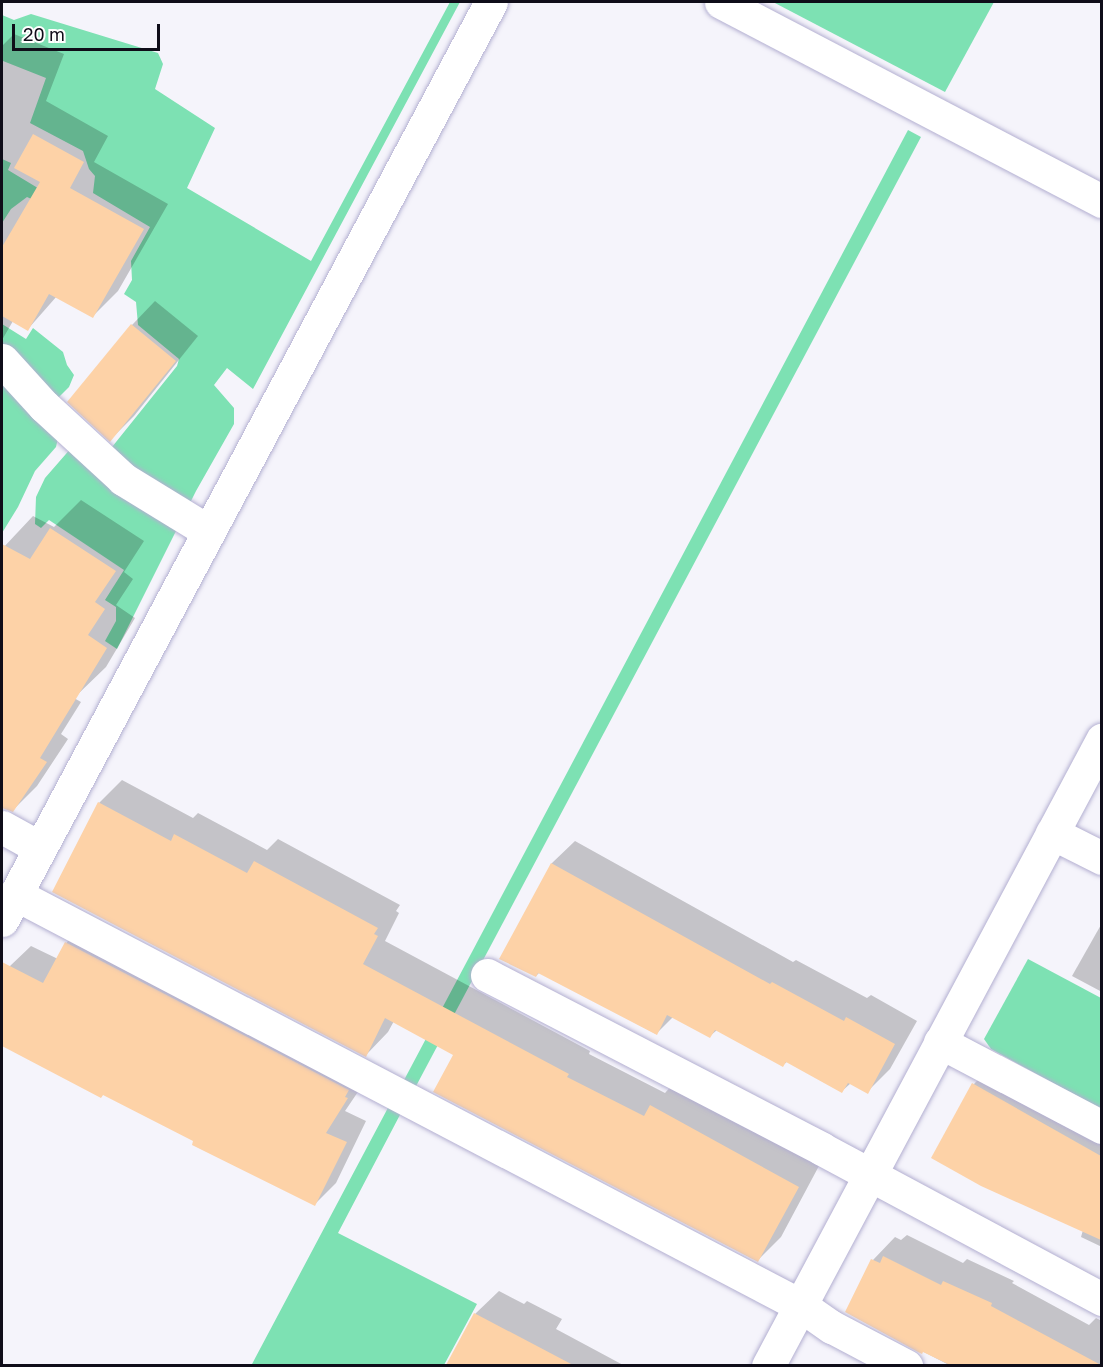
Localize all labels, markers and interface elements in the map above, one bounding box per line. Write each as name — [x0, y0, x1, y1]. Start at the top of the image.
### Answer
scale bar — [15, 12, 164, 50]
text: 20 m — [23, 23, 65, 45]

